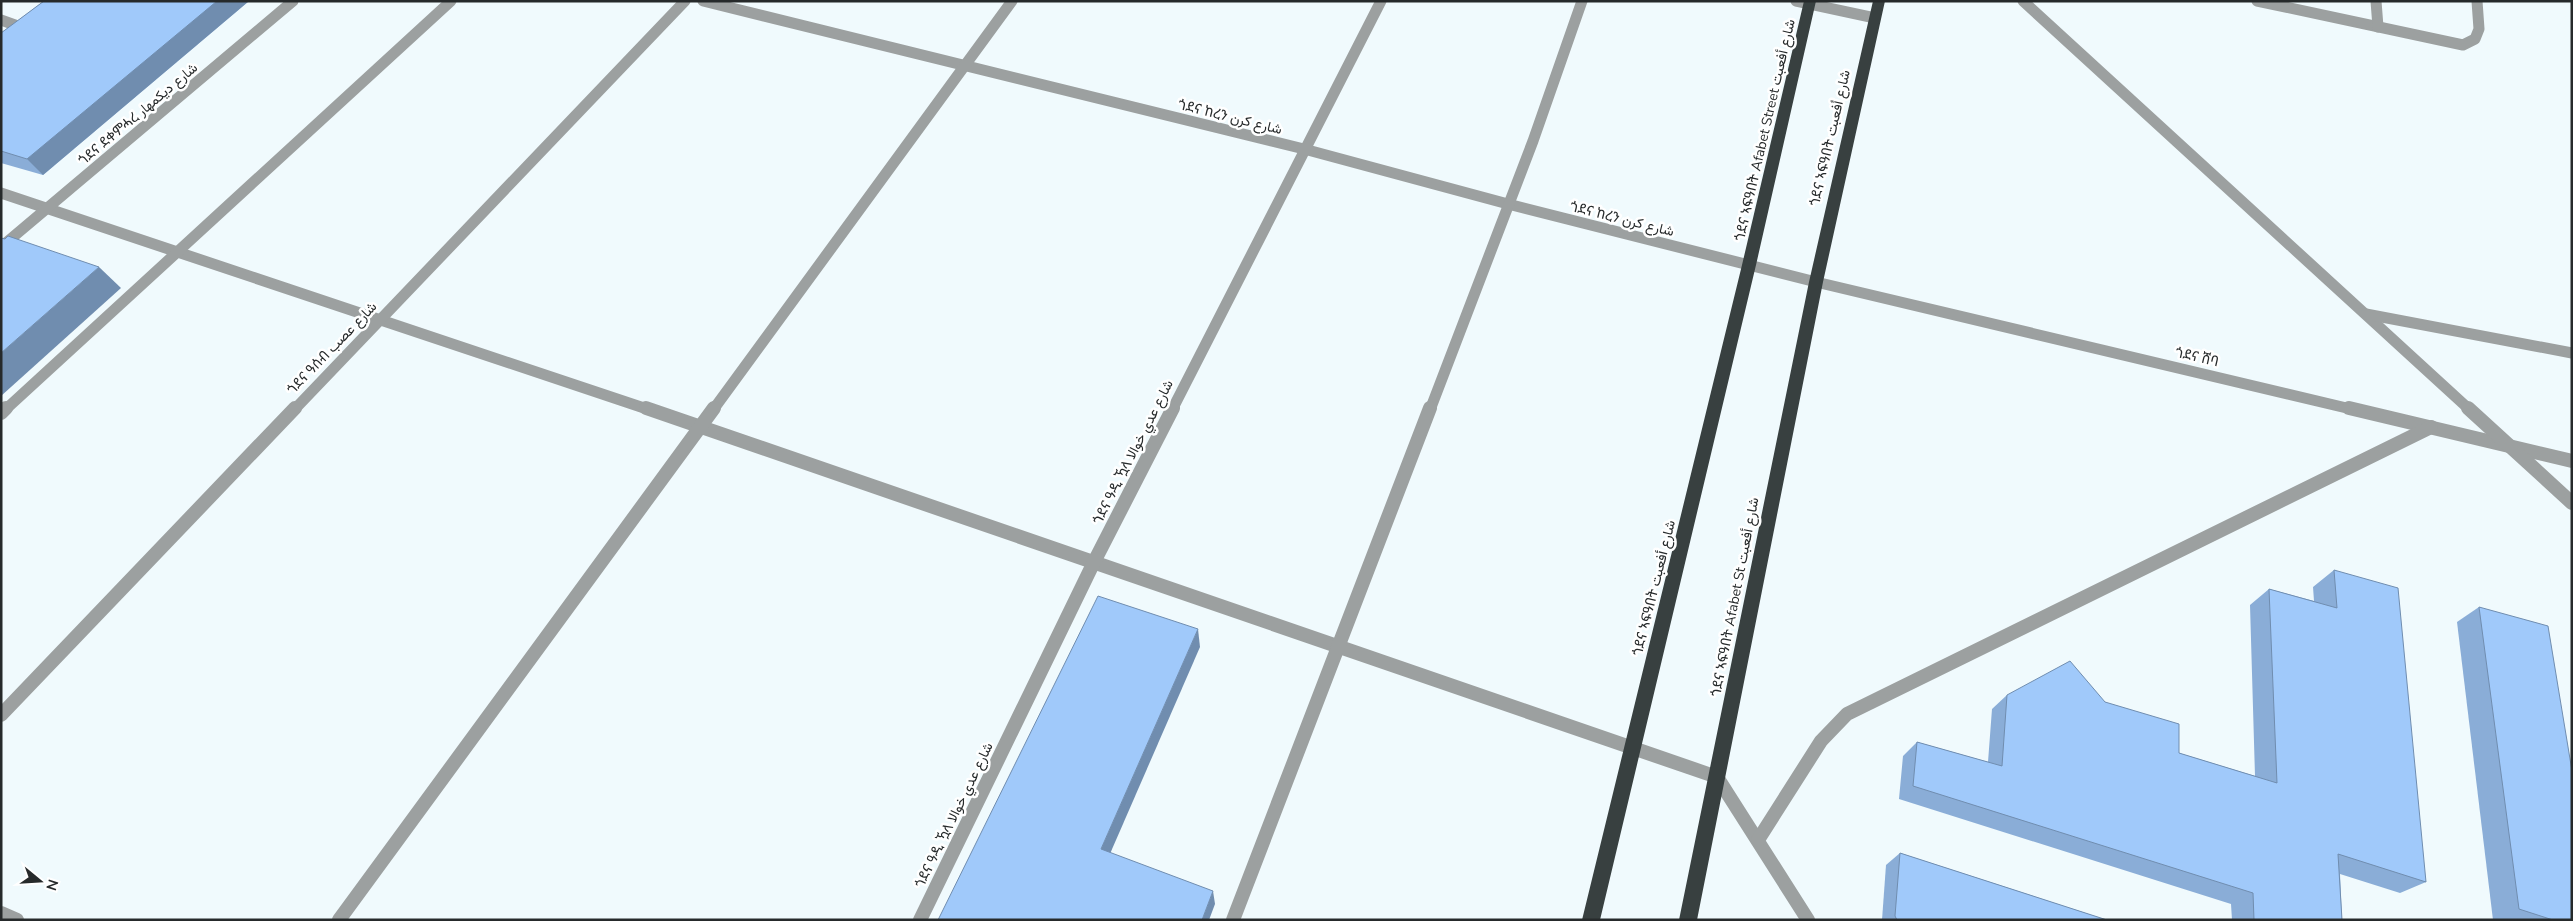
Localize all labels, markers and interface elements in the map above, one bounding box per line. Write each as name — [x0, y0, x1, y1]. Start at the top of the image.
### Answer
street label: ጎደና ኣፍዓበት Afabet Street شارع أفعبت — [1730, 17, 1801, 243]
street label: ጎደና ደቀምሓረ شارع ديكمهار — [74, 58, 202, 170]
street label: ጎደና ኣፍዓበት شارع أفعبت — [1805, 68, 1856, 208]
street label: ጎደና ከረን شارع كرن — [1176, 95, 1284, 140]
street label: ጎደና ከረን شارع كرن — [1568, 197, 1676, 242]
street label: ጎደና ዓሰብ شارع عصب — [283, 298, 382, 399]
street label: ጎደና ሸባ — [2173, 343, 2221, 371]
street label: ጎደና ዓዲ ዃላ شارع عدي خوالا — [1088, 377, 1179, 528]
street label: ጎደና ኣፍዓበት Afabet St شارع أفعبت — [1706, 496, 1765, 698]
street label: ጎደና ኣፍዓበት شارع أفعبت — [1628, 518, 1681, 658]
street label: ጎደና ዓዲ ዃላ شارع عدي خوالا — [910, 739, 999, 892]
north arrow — [15, 856, 65, 906]
text: N — [41, 877, 63, 893]

